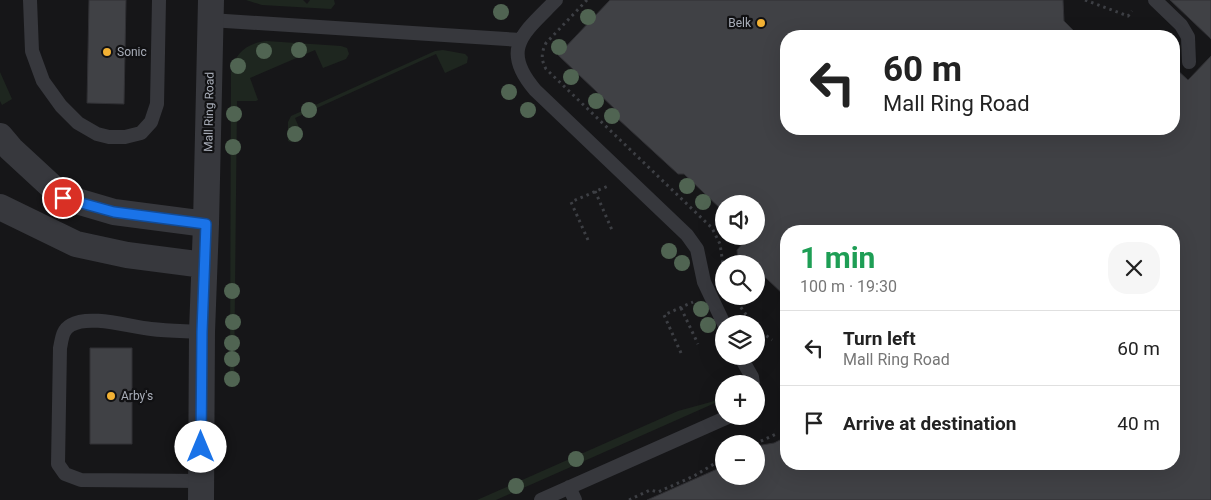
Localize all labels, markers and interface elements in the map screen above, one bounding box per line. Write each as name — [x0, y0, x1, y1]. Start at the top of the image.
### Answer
place label: Belk — [728, 16, 752, 30]
marker: Belk — [755, 17, 767, 29]
place label: Sonic — [117, 45, 147, 59]
marker: Sonic — [101, 46, 113, 58]
text: 60 m — [883, 49, 962, 90]
icon: left — [800, 50, 865, 115]
street label: Mall Ring Road — [201, 72, 217, 152]
text: Mall Ring Road — [883, 91, 1030, 116]
pin — [42, 177, 84, 219]
icon: arrive — [49, 184, 77, 212]
map controls — [715, 195, 765, 485]
button: sound — [715, 195, 765, 245]
text: 1 min — [800, 240, 875, 275]
button: close — [1108, 242, 1160, 294]
button: search — [715, 255, 765, 305]
text: 100 m · 19:30 — [800, 277, 897, 296]
button: layers — [715, 315, 765, 365]
text: Turn left — [843, 327, 916, 350]
icon: left — [800, 334, 828, 362]
text: 60 m — [1117, 337, 1160, 360]
text: Mall Ring Road — [843, 350, 950, 369]
button: + — [715, 375, 765, 425]
place label: Arby's — [121, 389, 153, 403]
marker: Arby's — [105, 390, 117, 402]
icon: arrive — [800, 409, 828, 437]
text: Arrive at destination — [843, 412, 1016, 435]
text: 40 m — [1117, 412, 1160, 435]
position arrow — [174, 420, 226, 472]
button: − — [715, 435, 765, 485]

